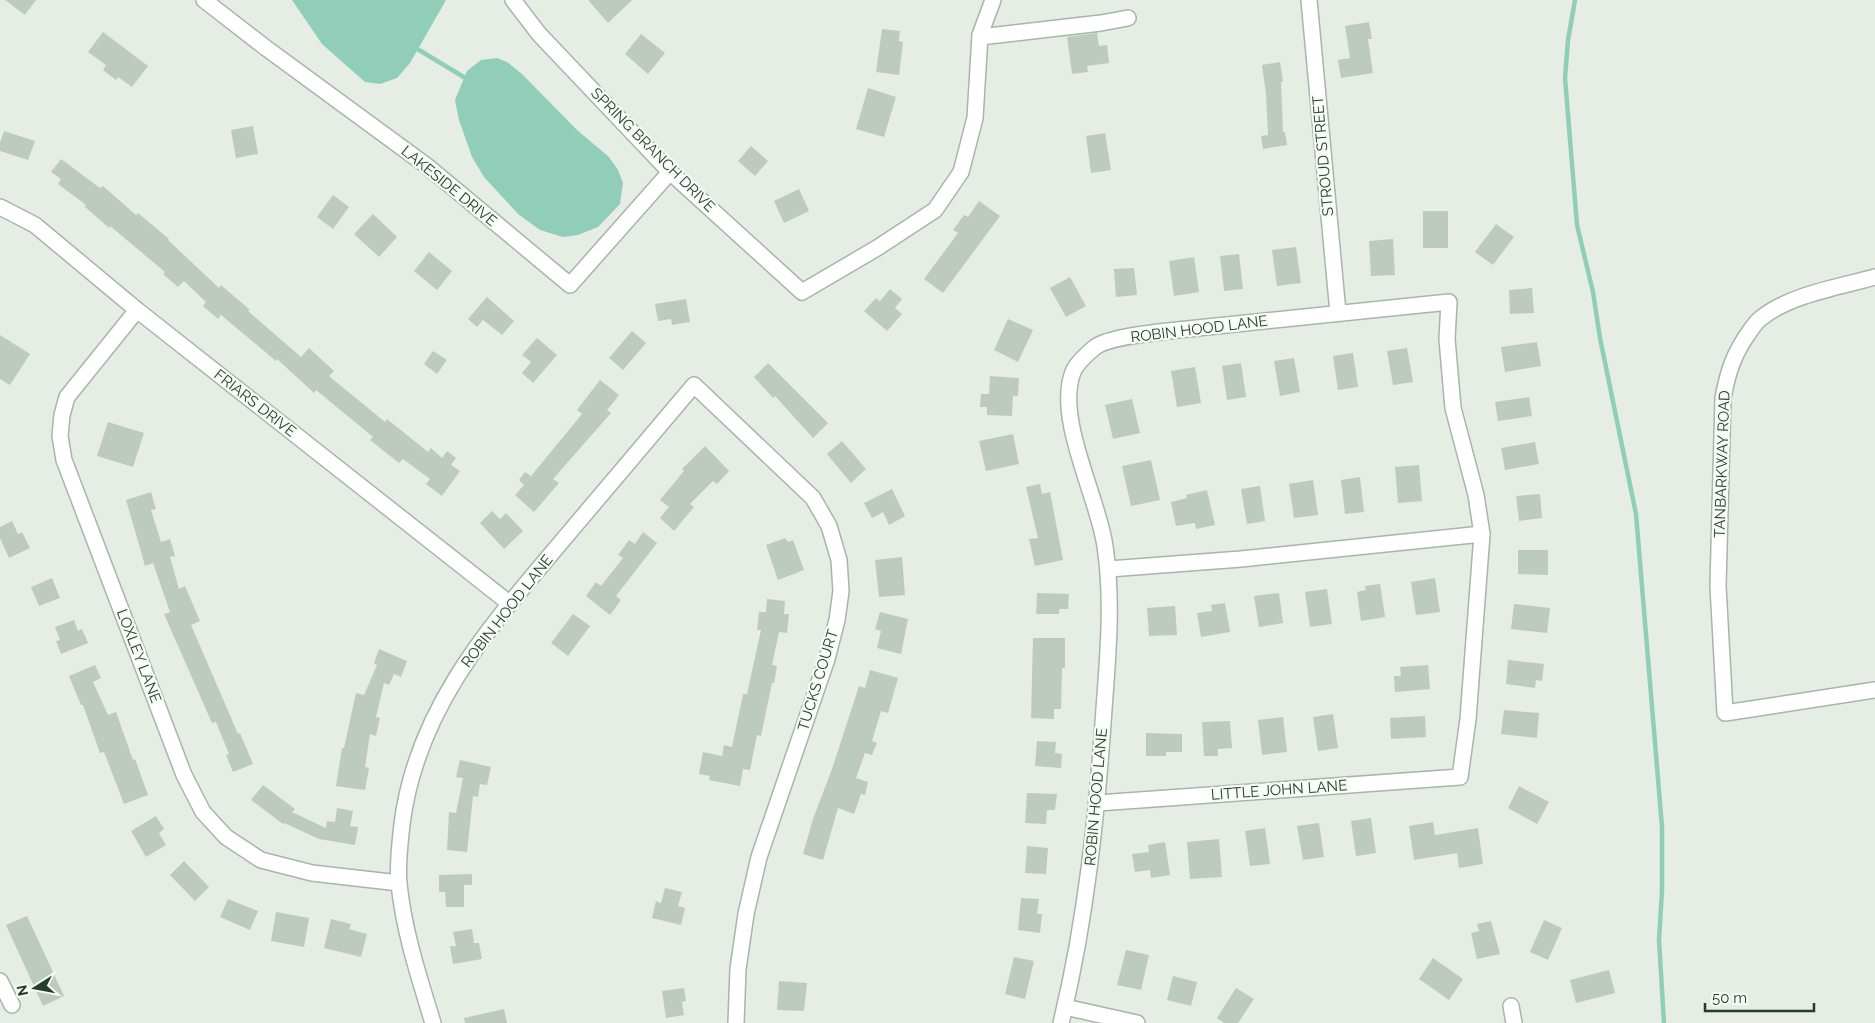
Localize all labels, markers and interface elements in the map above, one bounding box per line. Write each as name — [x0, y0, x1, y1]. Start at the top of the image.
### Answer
street label: SPRING BRANCH DRIVE — [587, 84, 719, 216]
street label: STROUD STREET — [1309, 95, 1337, 217]
street label: LAKESIDE DRIVE — [398, 142, 500, 230]
street label: ROBIN HOOD LANE — [1129, 312, 1269, 346]
street label: FRIARS DRIVE — [211, 365, 299, 441]
street label: TANBARKWAY ROAD — [1710, 390, 1734, 538]
street label: ROBIN HOOD LANE — [457, 551, 557, 671]
street label: LOXLEY LANE — [113, 607, 165, 705]
street label: TUCKS COURT — [794, 627, 842, 733]
street label: ROBIN HOOD LANE — [1081, 728, 1111, 866]
street label: LITTLE JOHN LANE — [1210, 776, 1348, 804]
north arrow — [10, 963, 60, 1013]
scale bar — [1705, 980, 1814, 1012]
text: N — [13, 984, 31, 997]
text: 50 m — [1712, 989, 1747, 1007]

